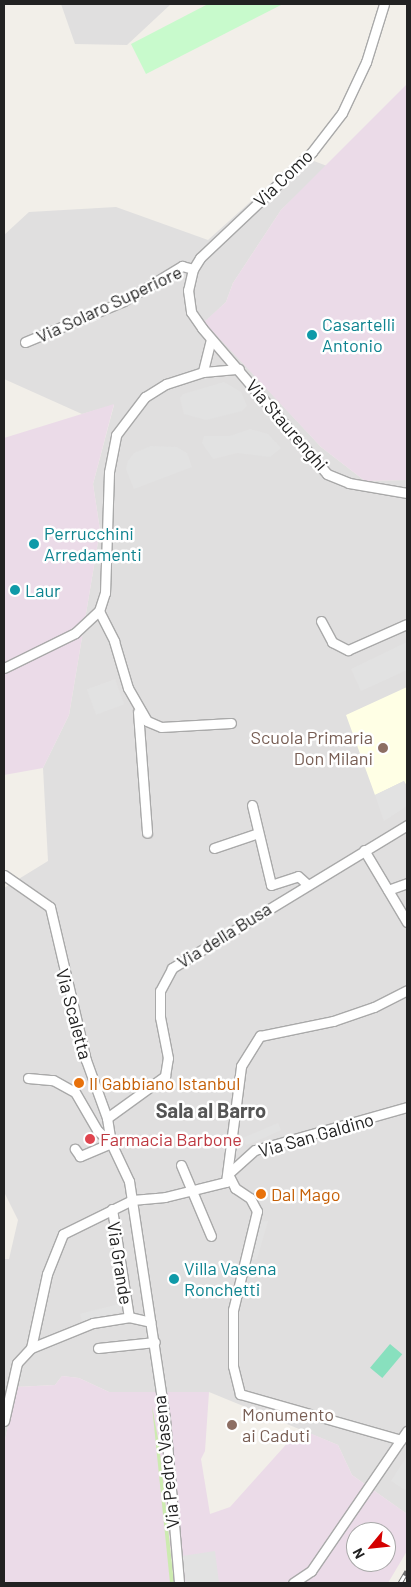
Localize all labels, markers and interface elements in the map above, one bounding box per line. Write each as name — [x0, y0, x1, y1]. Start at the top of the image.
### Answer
street label: Via Como — [249, 145, 317, 211]
street label: Via Solaro Superiore — [33, 261, 185, 347]
place label: Casartelli Antonio — [322, 314, 395, 356]
marker: Casartelli Antonio — [306, 329, 318, 341]
street label: Via Staurenghi — [242, 375, 332, 475]
place label: Perrucchini Arredamenti — [44, 523, 142, 566]
marker: Perrucchini Arredamenti — [28, 538, 40, 550]
place label: Laur — [25, 579, 61, 601]
marker: Laur — [9, 584, 21, 596]
place label: Scuola Primaria Don Milani — [251, 727, 373, 770]
marker: Scuola Primaria Don Milani — [377, 742, 389, 754]
street label: Via della Busa — [173, 897, 275, 973]
street label: Via Scaletta — [52, 966, 96, 1062]
place label: Il Gabbiano Istanbul — [89, 1072, 240, 1094]
marker: Il Gabbiano Istanbul — [73, 1077, 85, 1089]
district label: Sala al Barro — [156, 1098, 266, 1122]
street label: Via San Galdino — [256, 1108, 376, 1162]
place label: Farmacia Barbone — [100, 1128, 242, 1150]
marker: Farmacia Barbone — [84, 1133, 96, 1145]
place label: Dal Mago — [271, 1183, 340, 1205]
marker: Dal Mago — [255, 1188, 267, 1200]
street label: Via Grande — [103, 1220, 137, 1306]
place label: Villa Vasena Ronchetti — [184, 1258, 276, 1300]
marker: Villa Vasena Ronchetti — [168, 1273, 180, 1285]
street label: Via Pedro Vasena — [148, 1394, 184, 1530]
place label: Monumento ai Caduti — [242, 1404, 334, 1446]
marker: Monumento ai Caduti — [226, 1419, 238, 1431]
north arrow — [346, 1522, 396, 1572]
text: N — [349, 1546, 368, 1562]

